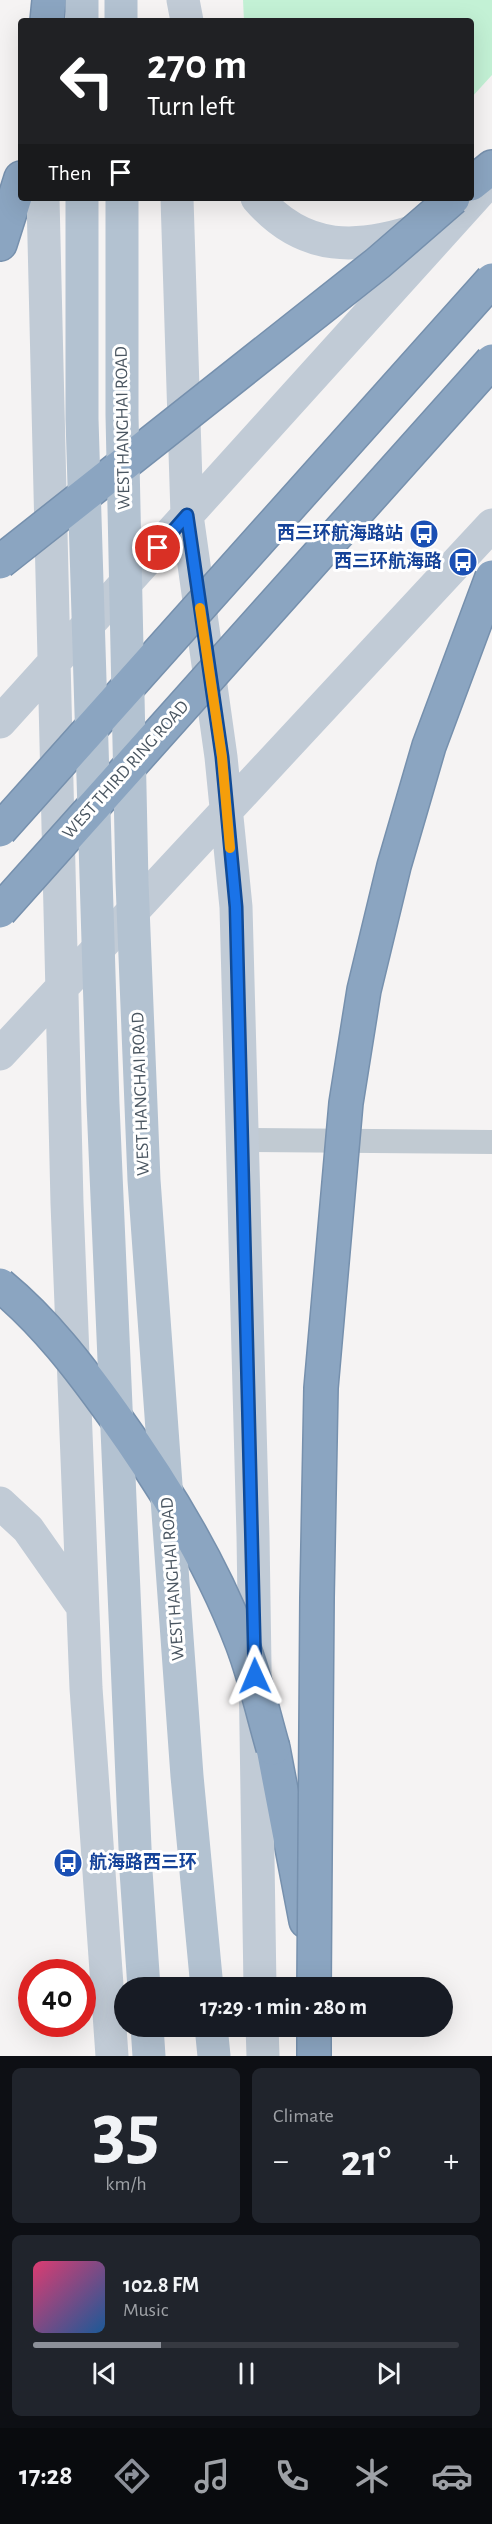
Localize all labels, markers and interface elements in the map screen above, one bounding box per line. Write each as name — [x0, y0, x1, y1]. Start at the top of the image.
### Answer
icon: left — [48, 42, 126, 120]
text: 270 m — [147, 44, 247, 86]
text: Turn left — [147, 93, 235, 120]
icon: arrive — [104, 156, 137, 189]
text: Then — [48, 162, 92, 184]
street label: WEST HANGHAI ROAD — [113, 346, 133, 510]
bus stop icon: 西三环航海路站 — [408, 518, 440, 550]
pin — [132, 522, 183, 573]
place label: 西三环航海路站 — [277, 523, 403, 543]
icon: arrive — [141, 531, 174, 564]
bus stop icon: 西三环航海路 — [447, 546, 479, 578]
place label: 西三环航海路 — [334, 551, 442, 571]
street label: WEST THIRD RING ROAD — [59, 698, 193, 842]
street label: WEST HANGHAI ROAD — [129, 1012, 153, 1176]
street label: WEST HANGHAI ROAD — [158, 1497, 188, 1661]
position arrow — [223, 1644, 287, 1708]
bus stop icon: 航海路西三环 — [52, 1847, 84, 1879]
place label: 航海路西三环 — [89, 1852, 197, 1872]
speed limit sign: 40 — [18, 1959, 96, 2037]
text: 17:29 · 1 min · 280 m — [200, 1996, 367, 2018]
text: 35 — [92, 2094, 160, 2172]
text: Climate — [273, 2106, 334, 2126]
text: 21° — [341, 2139, 391, 2184]
text: − — [273, 2145, 289, 2178]
text: + — [443, 2145, 459, 2178]
text: km/h — [105, 2174, 147, 2194]
text: 102.8 FM — [123, 2274, 199, 2296]
text: Music — [123, 2300, 169, 2320]
icon: previous — [88, 2357, 121, 2390]
icon: pause — [230, 2357, 263, 2390]
icon: next — [372, 2357, 405, 2390]
icon: directions — [111, 2455, 153, 2497]
icon: music — [191, 2455, 233, 2497]
icon: phone — [271, 2455, 313, 2497]
icon: climate — [351, 2455, 393, 2497]
icon: car — [431, 2455, 473, 2497]
text: 17:28 — [19, 2462, 73, 2489]

